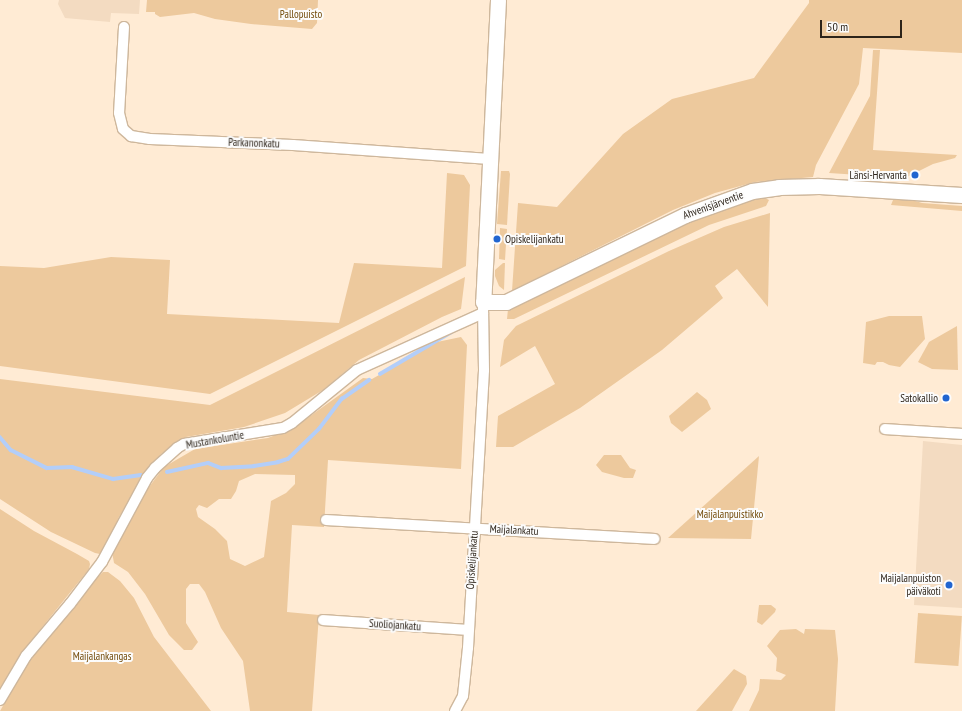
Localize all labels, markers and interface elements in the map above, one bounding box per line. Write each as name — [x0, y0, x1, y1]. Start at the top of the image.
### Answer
park label: Pallopuisto — [280, 7, 322, 21]
scale bar — [822, 12, 904, 38]
text: 50 m — [827, 19, 848, 34]
street label: Parkanonkatu — [228, 136, 280, 150]
place label: Länsi-Hervanta — [850, 168, 907, 182]
marker: Länsi-Hervanta — [910, 170, 920, 180]
street label: Ahvenisjärventie — [681, 188, 745, 222]
place label: Opiskelijankatu — [505, 232, 564, 246]
marker: Opiskelijankatu — [492, 234, 502, 244]
place label: Satokallio — [900, 391, 938, 405]
marker: Satokallio — [941, 393, 951, 403]
street label: Mustankoluntie — [185, 428, 245, 452]
park label: Maijalanpuistikko — [697, 507, 763, 521]
street label: Maijalankatu — [489, 522, 539, 538]
street label: Opiskelijankatu — [463, 530, 481, 590]
place label: Maijalanpuiston päiväkoti — [880, 572, 941, 598]
marker: Maijalanpuiston päiväkoti — [944, 580, 954, 590]
street label: Suoliojankatu — [369, 617, 421, 633]
park label: Maijalankangas — [73, 649, 131, 663]

